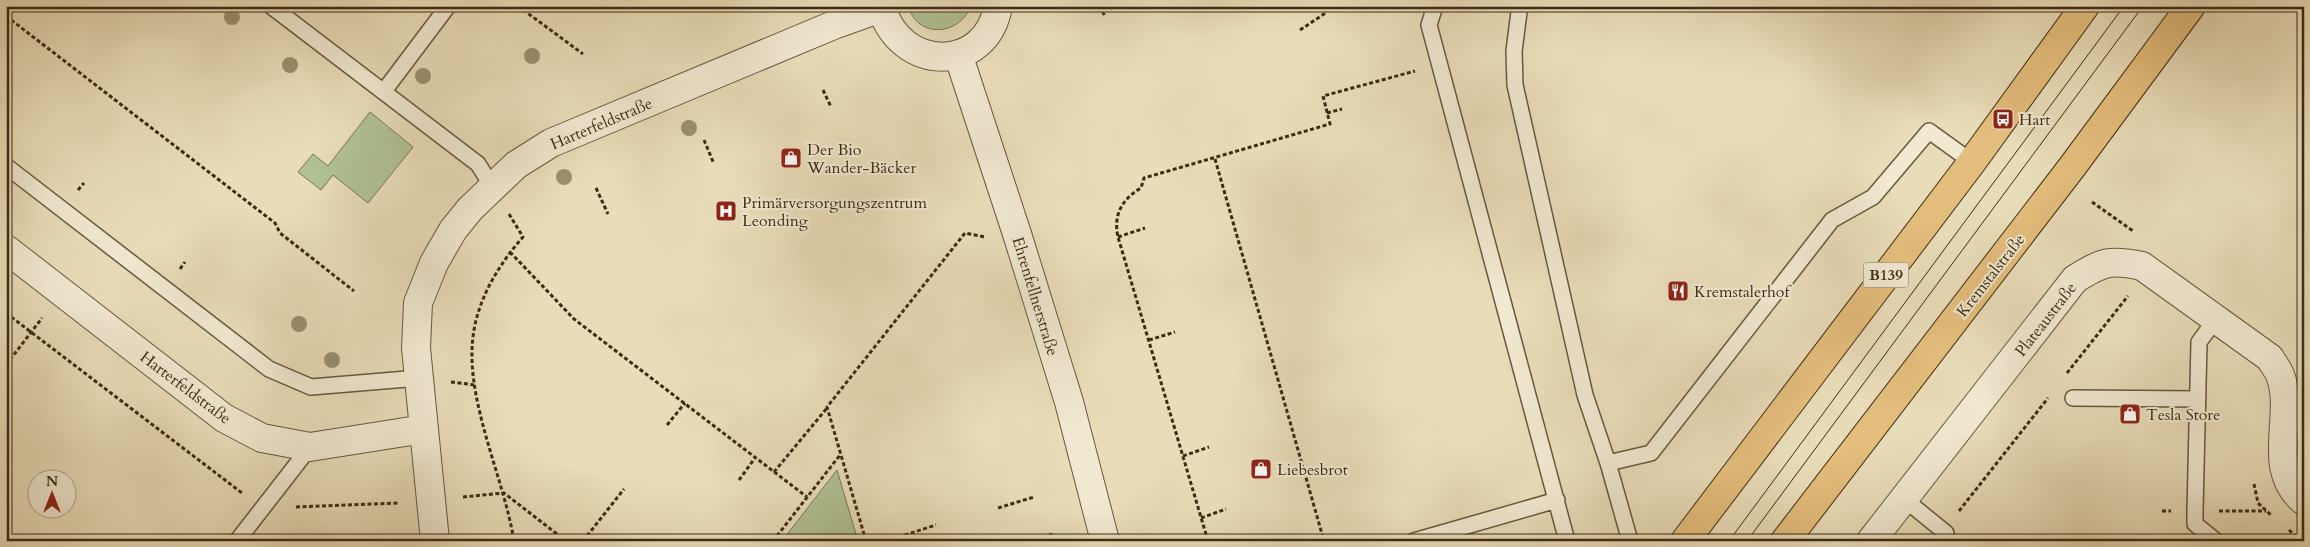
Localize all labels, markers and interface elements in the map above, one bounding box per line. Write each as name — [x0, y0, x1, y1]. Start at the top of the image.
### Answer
street label: Harterfeldstraße — [547, 93, 656, 155]
bus stop icon: Hart — [1991, 107, 2015, 131]
place label: Hart — [2019, 109, 2050, 131]
place label: Der Bio Wander-Bäcker — [806, 139, 916, 179]
shop icon: Der Bio Wander-Bäcker — [779, 146, 803, 170]
place label: Primärversorgungszentrum Leonding — [742, 192, 928, 232]
hospital icon: Primärversorgungszentrum Leonding — [714, 199, 738, 223]
street label: Kremstalstraße — [1951, 229, 2030, 322]
street label: Ehrenfellnerstraße — [1007, 234, 1064, 358]
road number: B139 — [1864, 262, 1908, 288]
street label: Plateaustraße — [2010, 278, 2082, 361]
restaurant icon: Kremstalerhof — [1666, 279, 1690, 303]
place label: Kremstalerhof — [1694, 281, 1792, 303]
street label: Harterfeldstraße — [135, 346, 236, 429]
shop icon: Tesla Store — [2118, 402, 2142, 426]
place label: Tesla Store — [2146, 404, 2220, 426]
shop icon: Liebesbrot — [1249, 457, 1273, 481]
place label: Liebesbrot — [1277, 459, 1348, 481]
north arrow — [28, 470, 78, 520]
text: N — [46, 472, 58, 491]

